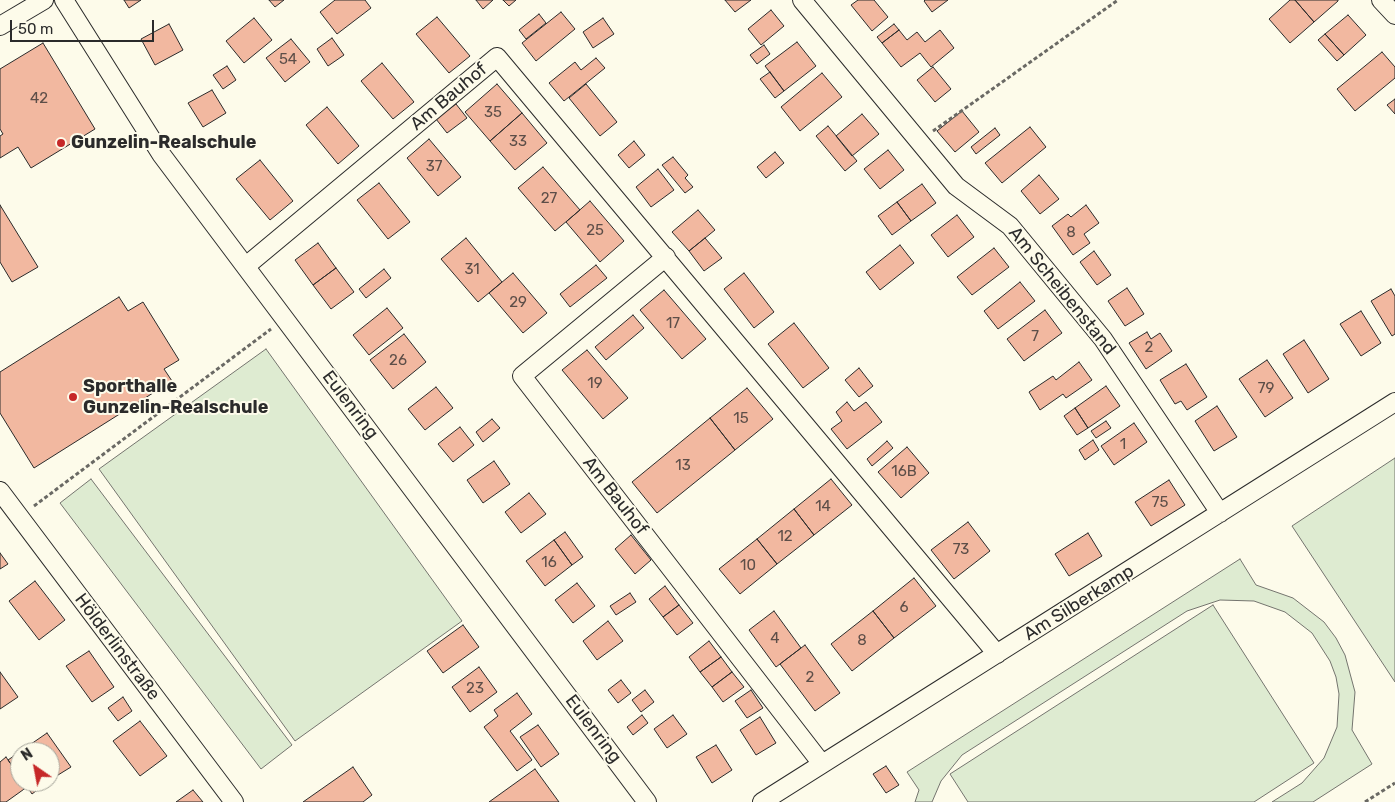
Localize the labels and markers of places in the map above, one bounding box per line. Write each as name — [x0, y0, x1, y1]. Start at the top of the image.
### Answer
place label: Gunzelin-Realschule — [71, 132, 256, 154]
marker: Gunzelin-Realschule — [55, 137, 67, 149]
place label: Sporthalle Gunzelin-Realschule — [83, 376, 268, 418]
marker: Sporthalle Gunzelin-Realschule — [67, 391, 79, 403]

